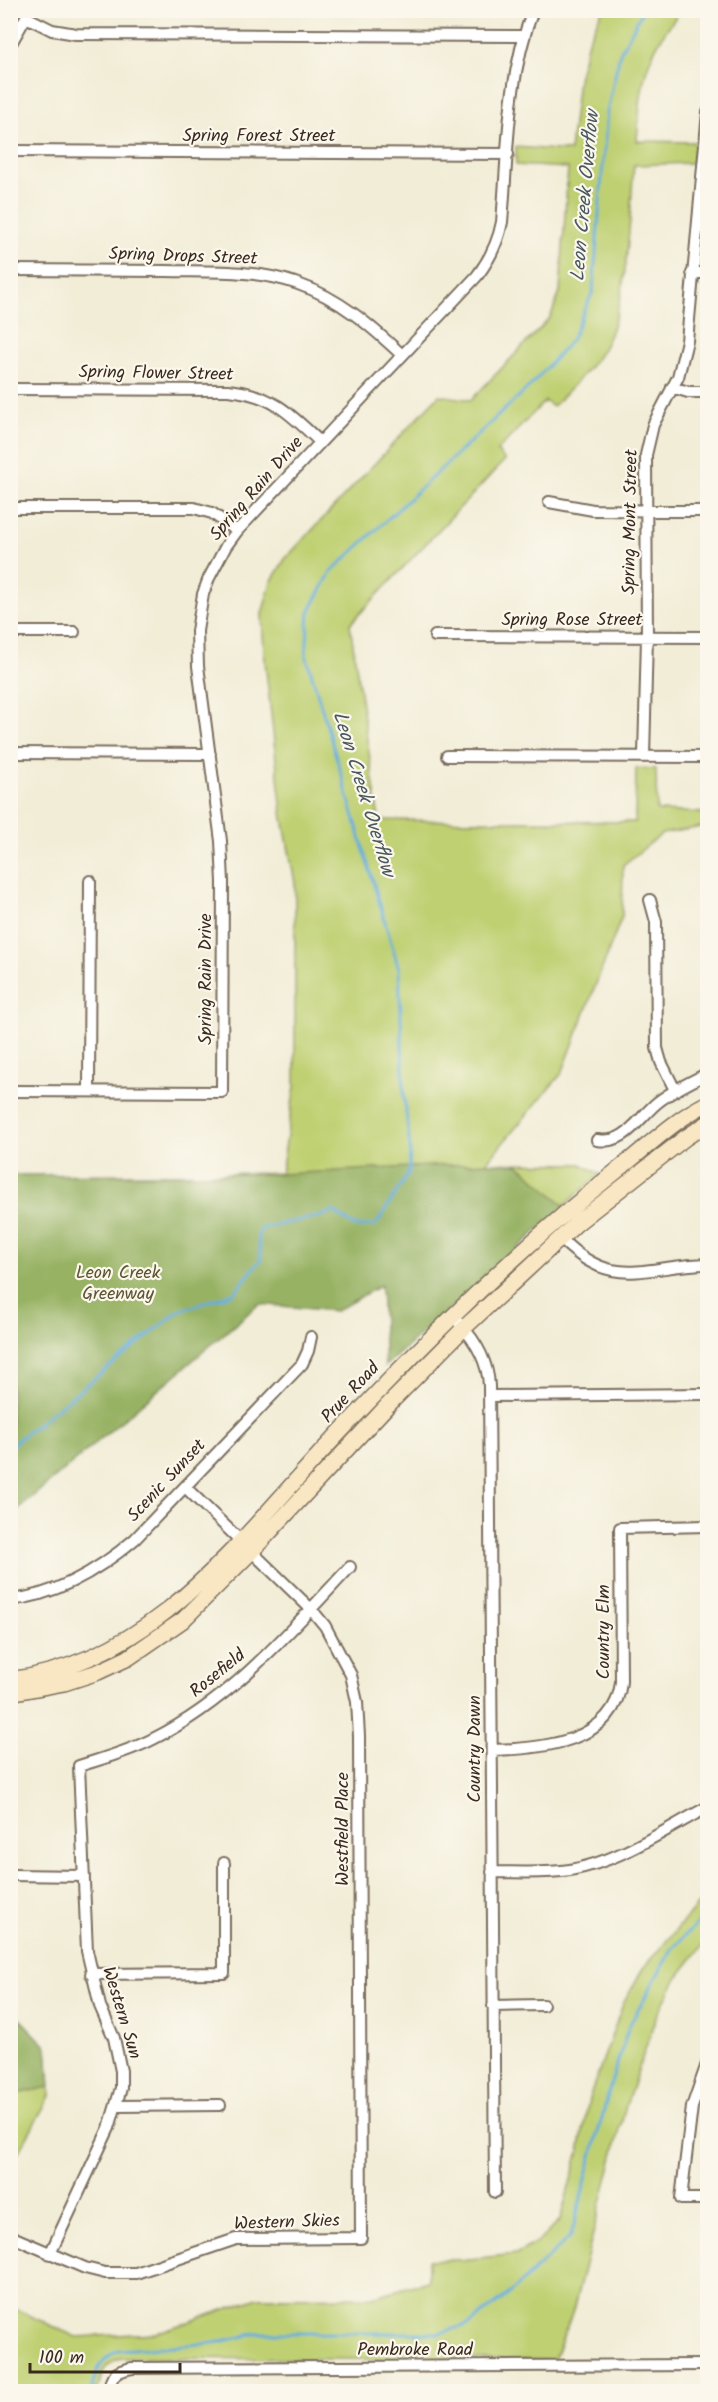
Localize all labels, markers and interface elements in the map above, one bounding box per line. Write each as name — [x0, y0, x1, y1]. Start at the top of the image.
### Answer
water label: Leon Creek Overflow — [563, 107, 610, 283]
street label: Spring Forest Street — [183, 122, 336, 151]
street label: Spring Drops Street — [108, 240, 259, 274]
street label: Spring Flower Street — [78, 358, 235, 390]
street label: Spring Rain Drive — [203, 430, 311, 548]
street label: Spring Mont Street — [615, 448, 647, 595]
street label: Spring Rose Street — [501, 606, 644, 635]
water label: Leon Creek Overflow — [323, 707, 404, 883]
street label: Spring Rain Drive — [192, 913, 221, 1045]
park label: Leon Creek Greenway — [76, 1259, 161, 1309]
street label: Prue Road — [315, 1355, 388, 1431]
street label: Scenic Sunset — [120, 1432, 214, 1529]
street label: Country Elm — [590, 1584, 619, 1680]
street label: Rosefield — [183, 1642, 253, 1706]
street label: Country Dawn — [461, 1695, 490, 1803]
street label: Westfield Place — [329, 1772, 358, 1886]
street label: Western Sun — [93, 1963, 149, 2063]
street label: Western Skies — [234, 2207, 341, 2239]
scale bar — [30, 2336, 180, 2374]
street label: Pembroke Road — [357, 2336, 474, 2365]
text: 100 m — [39, 2344, 84, 2373]

